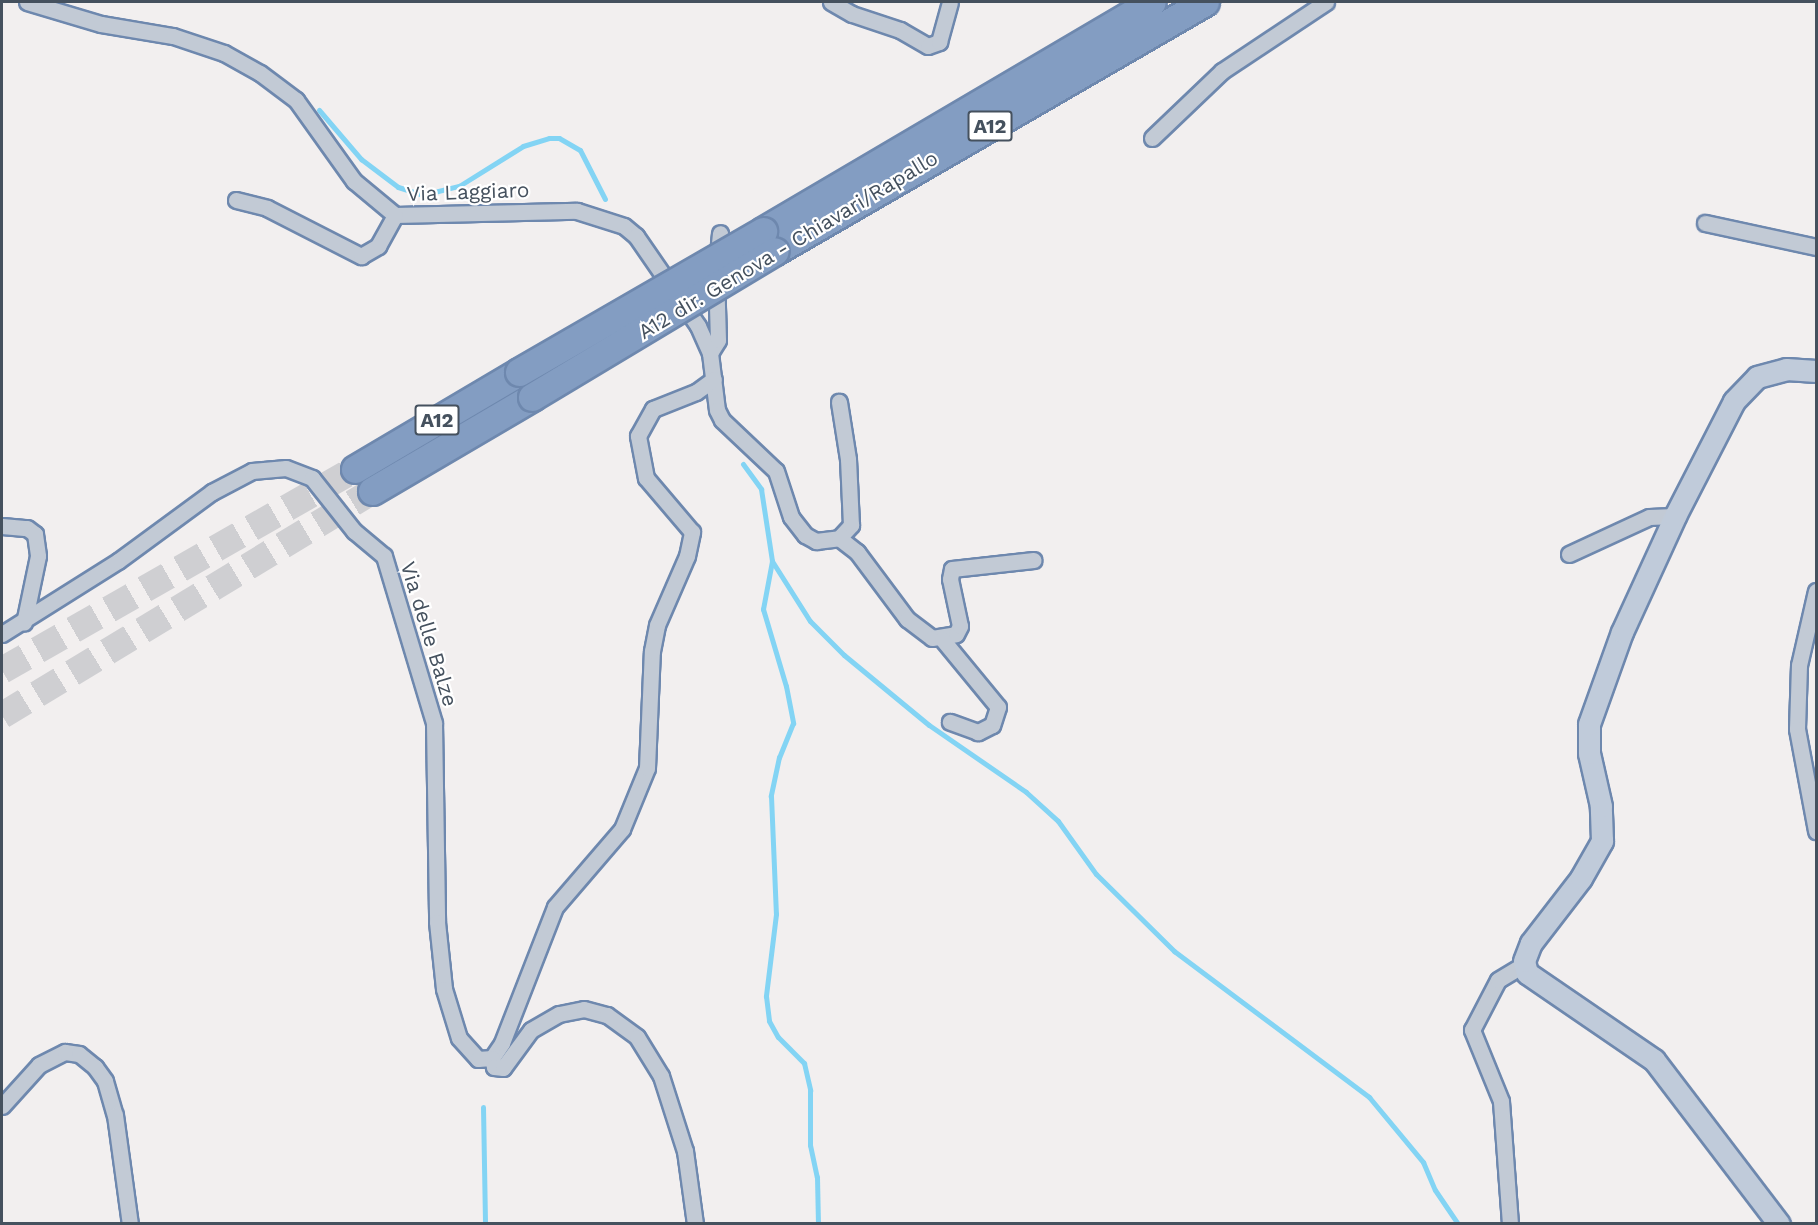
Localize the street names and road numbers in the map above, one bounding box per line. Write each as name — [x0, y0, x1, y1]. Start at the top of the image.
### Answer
road number: A12 — [968, 109, 1012, 143]
street label: A12 dir. Genova - Chiavari/Rapallo — [633, 145, 943, 345]
street label: Via Laggiaro — [406, 177, 530, 207]
road number: A12 — [414, 403, 460, 437]
street label: Via delle Balze — [395, 558, 463, 710]

